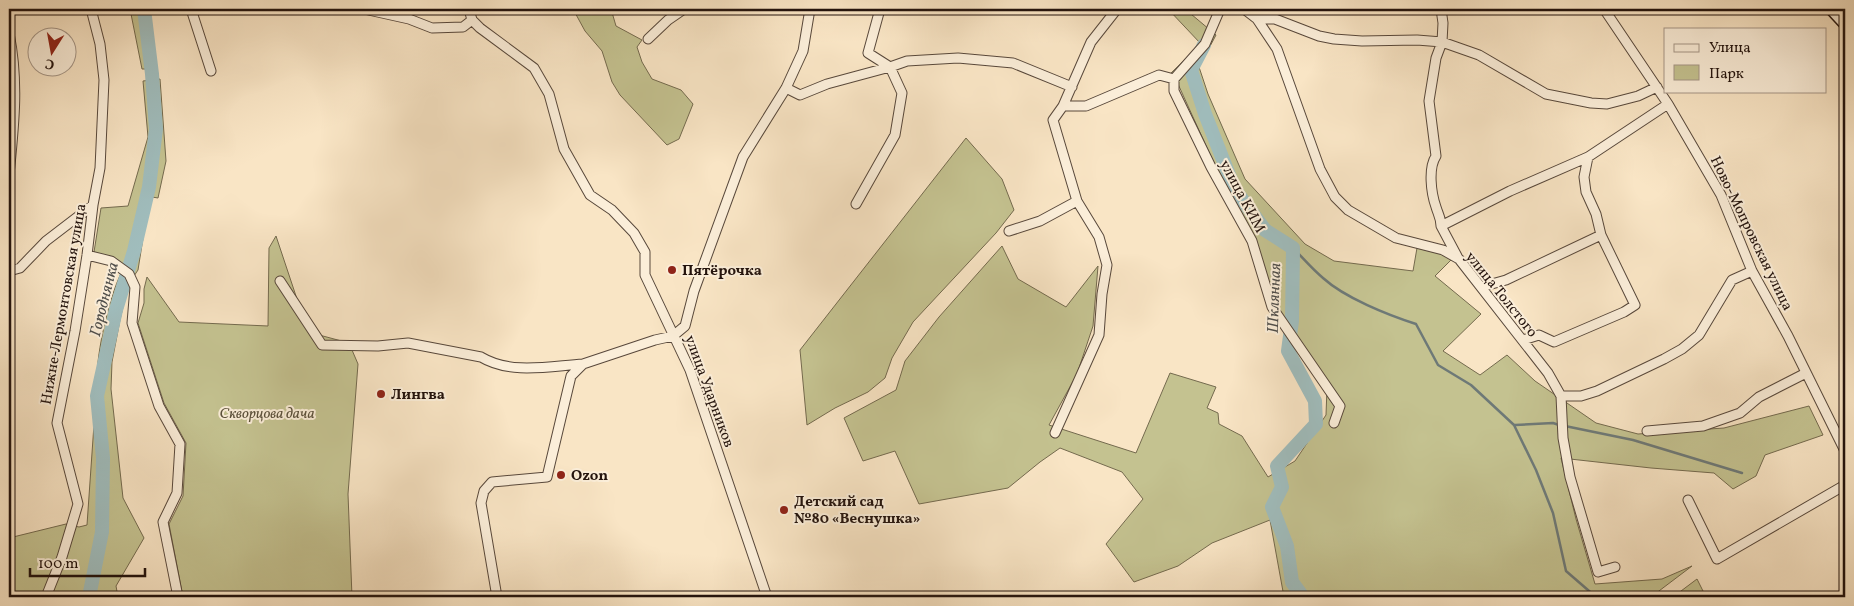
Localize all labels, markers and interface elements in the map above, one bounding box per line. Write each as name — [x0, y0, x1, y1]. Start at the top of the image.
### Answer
north arrow — [28, 28, 78, 78]
legend — [1664, 28, 1826, 92]
text: Улица — [1709, 38, 1751, 59]
text: С — [44, 53, 56, 73]
text: Парк — [1709, 64, 1744, 85]
street label: Ново-Мопровская улица — [1704, 153, 1797, 315]
street label: улица КИМ — [1214, 156, 1270, 237]
street label: Нижне-Лермонтовская улица — [36, 202, 93, 406]
street label: улица Толстого — [1460, 248, 1542, 342]
water label: Городнянка — [85, 260, 125, 339]
place label: Пятёрочка — [682, 261, 762, 282]
water label: Шклянная — [1263, 263, 1287, 334]
marker: Пятёрочка — [666, 264, 678, 276]
street label: улица Ударников — [679, 332, 739, 451]
place label: Лингва — [391, 385, 445, 406]
marker: Лингва — [375, 388, 387, 400]
park label: Скворцова дача — [219, 404, 315, 425]
place label: Ozon — [571, 466, 608, 487]
marker: Ozon — [555, 469, 567, 481]
place label: Детский сад №80 «Веснушка» — [794, 492, 920, 530]
marker: Детский сад №80 «Веснушка» — [778, 504, 790, 516]
scale bar — [30, 546, 145, 578]
text: 100 m — [38, 554, 78, 575]

